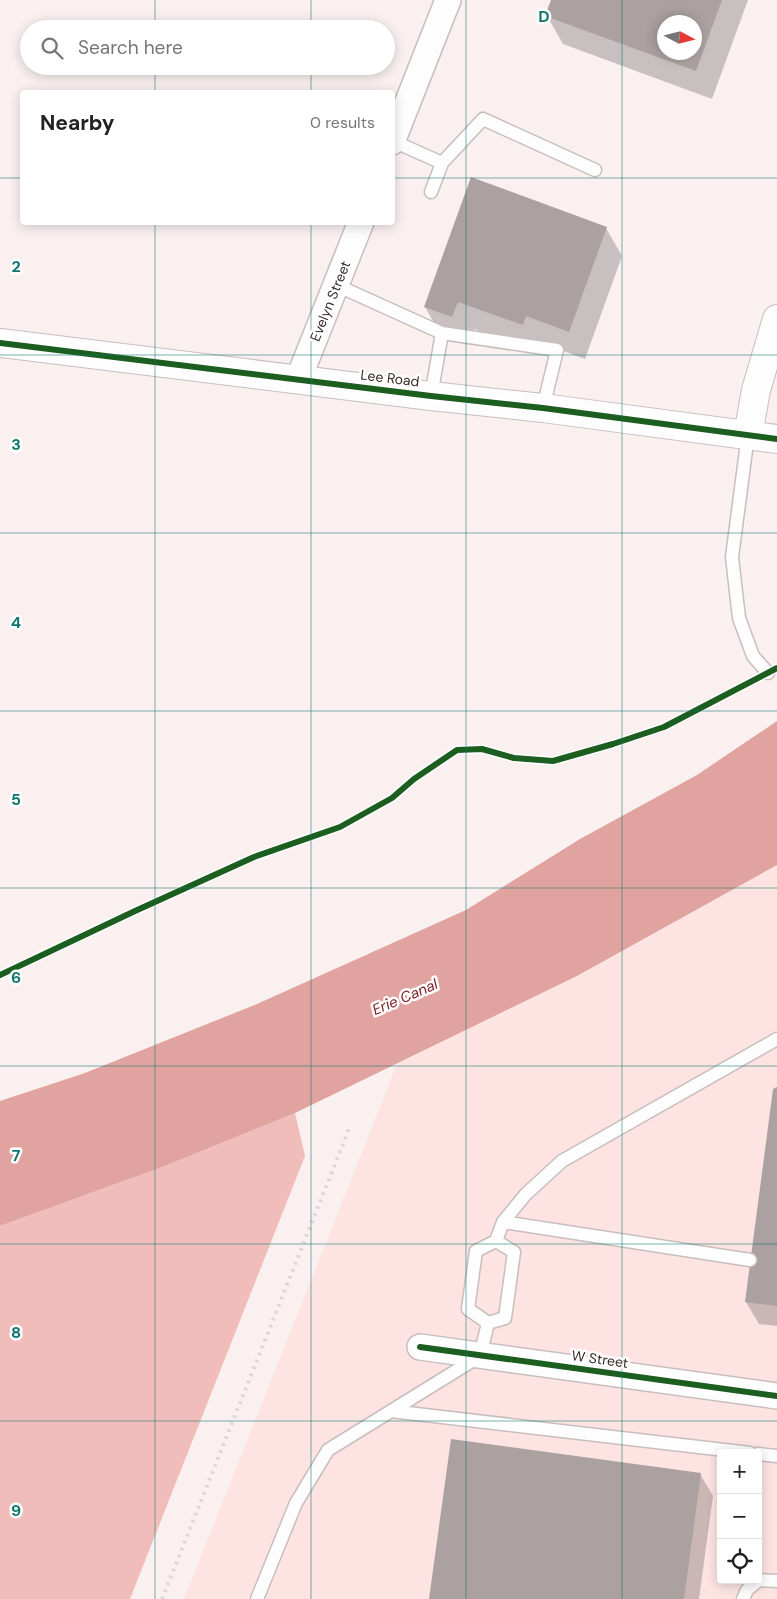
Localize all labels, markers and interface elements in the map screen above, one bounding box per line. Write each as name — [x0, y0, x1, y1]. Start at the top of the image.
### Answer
text: D — [538, 6, 550, 27]
north arrow — [657, 15, 702, 60]
search box — [20, 20, 395, 75]
icon: search — [38, 34, 66, 62]
text: Search here — [78, 35, 183, 60]
text: Nearby — [40, 109, 114, 137]
text: 0 results — [310, 112, 375, 133]
text: 2 — [11, 256, 21, 277]
street label: Evelyn Street — [306, 258, 354, 344]
street label: Lee Road — [359, 365, 421, 391]
text: 3 — [11, 434, 21, 455]
text: 4 — [11, 612, 21, 633]
text: 5 — [11, 789, 21, 810]
text: 6 — [11, 967, 21, 988]
water label: Erie Canal — [369, 974, 441, 1020]
text: 7 — [12, 1145, 21, 1166]
text: 8 — [11, 1322, 21, 1343]
street label: W Street — [571, 1346, 629, 1372]
map controls — [717, 1449, 762, 1584]
button: + — [717, 1449, 762, 1494]
button: − — [717, 1494, 762, 1539]
text: 9 — [11, 1500, 21, 1521]
button: locate — [717, 1539, 762, 1584]

